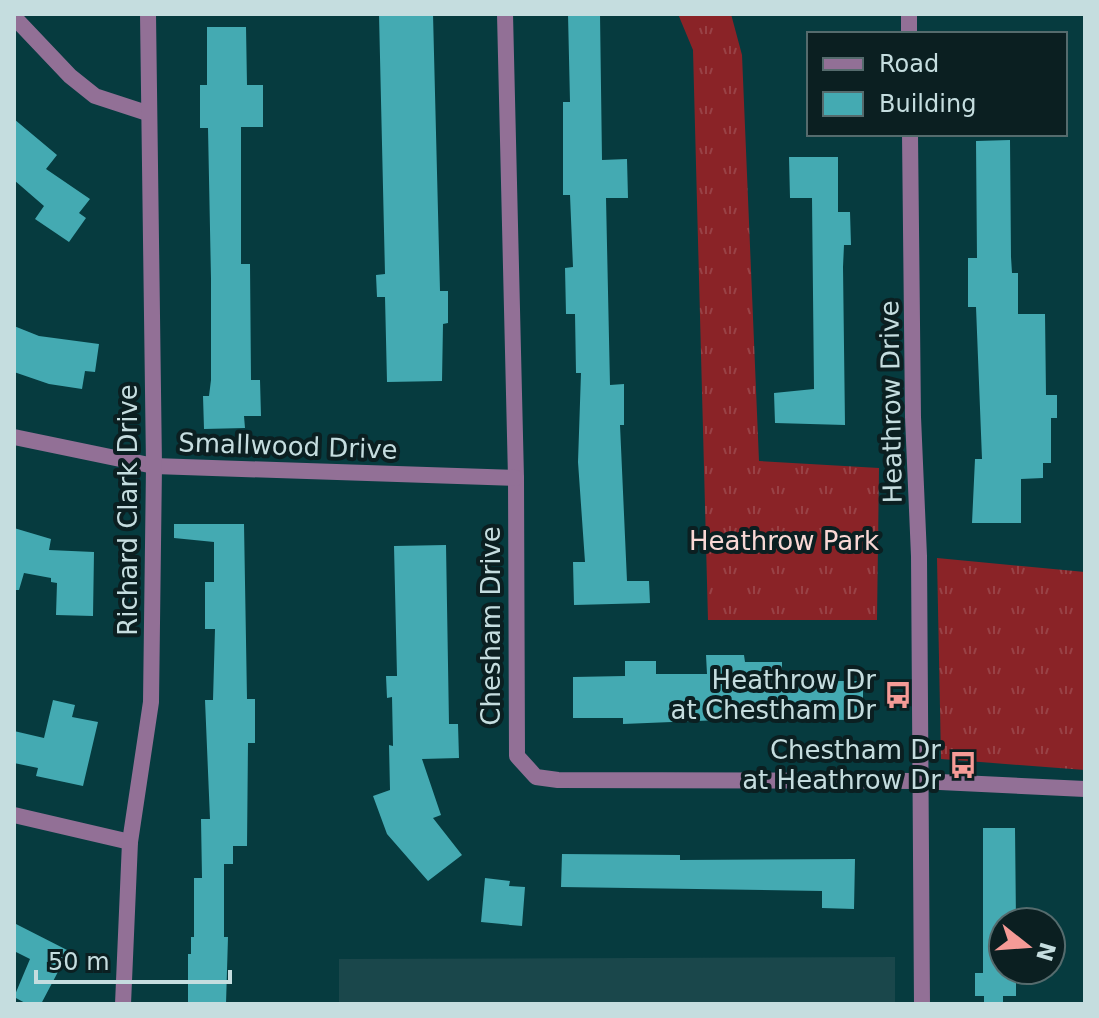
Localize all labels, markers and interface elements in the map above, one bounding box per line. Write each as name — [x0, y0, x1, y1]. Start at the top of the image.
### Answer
legend — [807, 32, 1067, 136]
text: Road — [879, 50, 939, 78]
text: Building — [879, 90, 976, 118]
street label: Heathrow Drive — [874, 300, 908, 504]
street label: Richard Clark Drive — [113, 384, 143, 636]
street label: Smallwood Drive — [178, 427, 398, 465]
street label: Chesham Drive — [476, 526, 506, 726]
park label: Heathrow Park — [689, 526, 879, 556]
place label: Heathrow Dr at Chestham Dr — [671, 665, 876, 725]
bus stop icon: Heathrow Dr at Chestham Dr — [883, 680, 913, 710]
place label: Chestham Dr at Heathrow Dr — [742, 735, 941, 795]
bus stop icon: Chestham Dr at Heathrow Dr — [948, 750, 978, 780]
north arrow — [987, 906, 1067, 986]
scale bar — [36, 934, 230, 984]
text: N — [1031, 939, 1060, 964]
text: 50 m — [48, 948, 110, 976]

